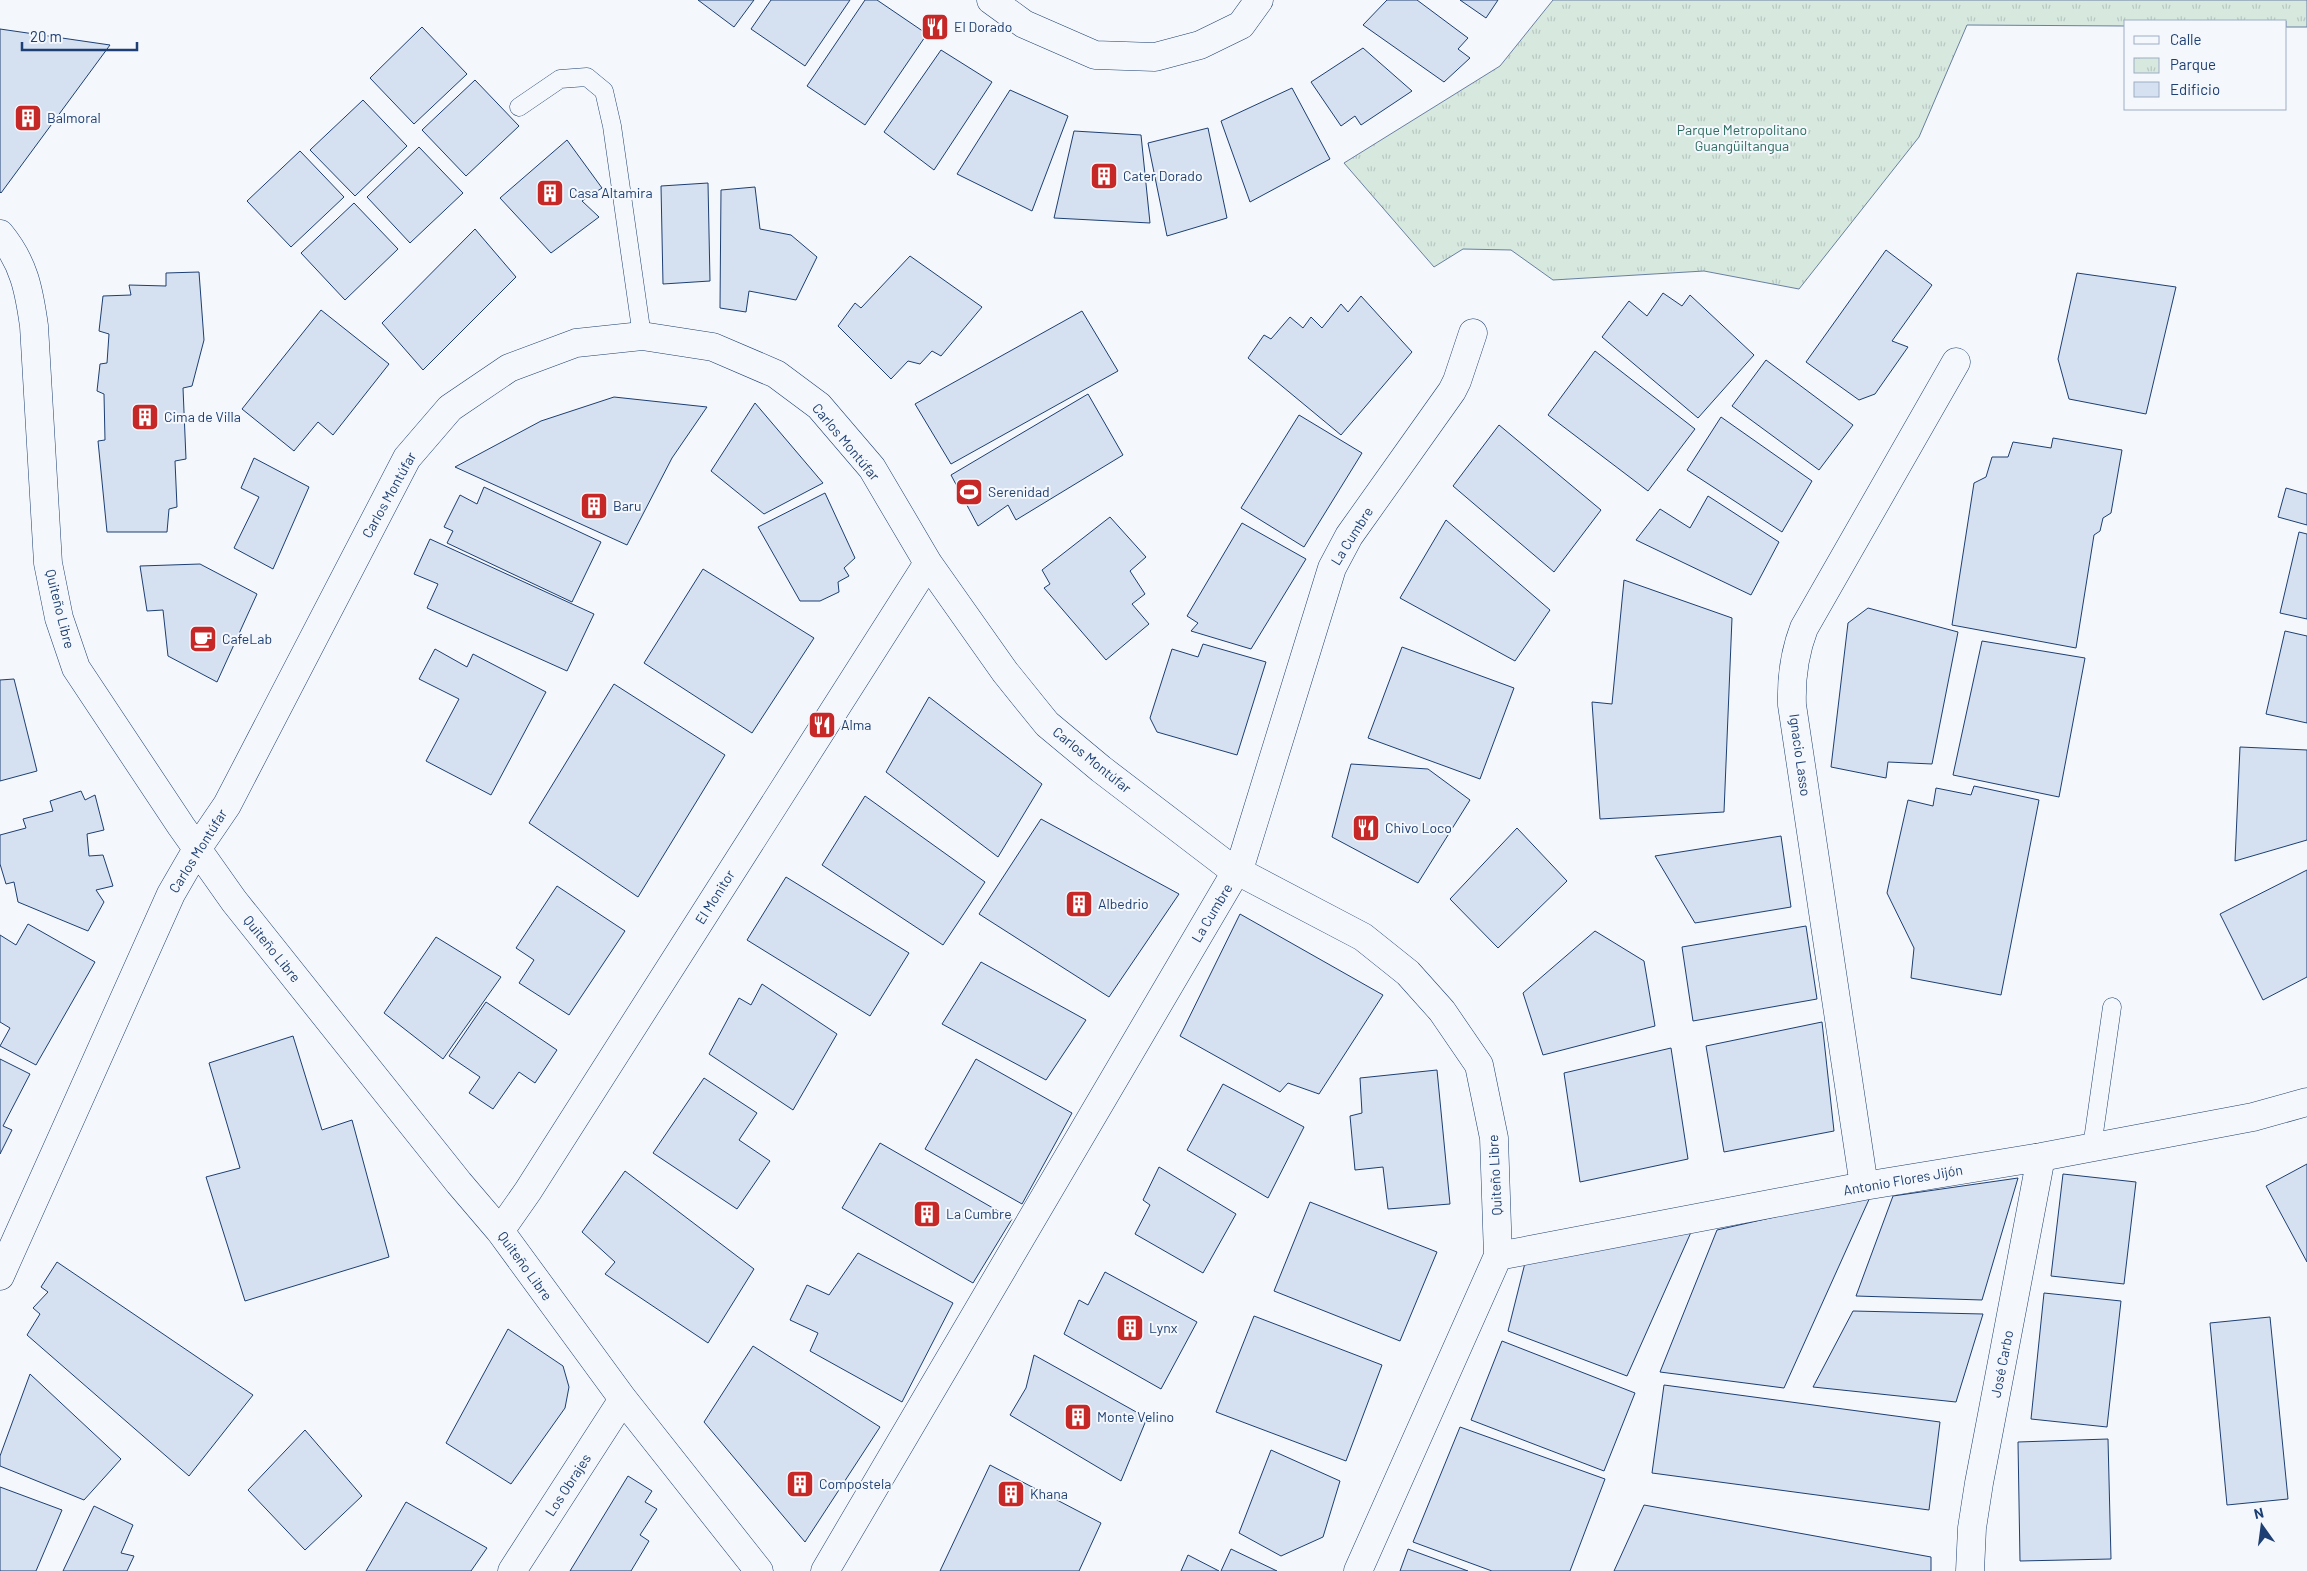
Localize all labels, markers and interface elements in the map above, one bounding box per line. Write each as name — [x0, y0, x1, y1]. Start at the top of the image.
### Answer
restaurant icon: El Dorado — [920, 12, 950, 42]
place label: El Dorado — [954, 18, 1012, 35]
scale bar — [22, 20, 138, 52]
legend — [2124, 20, 2287, 110]
text: 20 m — [30, 27, 62, 45]
text: Calle — [2170, 30, 2202, 48]
text: Parque — [2170, 55, 2216, 73]
text: Edificio — [2170, 80, 2220, 98]
building icon: Balmoral — [13, 103, 43, 133]
place label: Balmoral — [47, 109, 101, 126]
park label: Parque Metropolitano Guangüiltangua — [1677, 121, 1807, 154]
building icon: Cater Dorado — [1089, 161, 1119, 191]
place label: Cater Dorado — [1123, 167, 1203, 184]
building icon: Casa Altamira — [535, 178, 565, 208]
place label: Casa Altamira — [569, 184, 653, 201]
street label: Carlos Montúfar — [809, 400, 884, 484]
building icon: Cima de Villa — [130, 402, 160, 432]
place label: Cima de Villa — [164, 408, 241, 425]
street label: Carlos Montúfar — [358, 449, 419, 541]
sports icon: Serenidad — [954, 477, 984, 507]
place label: Serenidad — [988, 483, 1050, 500]
building icon: Baru — [579, 491, 609, 521]
place label: Baru — [613, 497, 641, 514]
street label: La Cumbre — [1327, 503, 1376, 568]
street label: Quiteño Libre — [42, 567, 79, 650]
cafe icon: CafeLab — [188, 624, 218, 654]
place label: CafeLab — [222, 630, 272, 647]
restaurant icon: Alma — [807, 710, 837, 740]
street label: Ignacio Lasso — [1786, 713, 1815, 797]
place label: Alma — [841, 716, 871, 733]
street label: Carlos Montúfar — [1050, 723, 1135, 796]
street label: Carlos Montúfar — [165, 806, 230, 896]
restaurant icon: Chivo Loco — [1351, 813, 1381, 843]
place label: Chivo Loco — [1385, 819, 1452, 836]
street label: El Monitor — [691, 866, 738, 927]
street label: La Cumbre — [1187, 880, 1236, 945]
building icon: Albedrio — [1064, 889, 1094, 919]
place label: Albedrio — [1098, 895, 1149, 912]
street label: Quiteño Libre — [240, 912, 305, 986]
street label: Quiteño Libre — [1484, 1134, 1505, 1216]
street label: Antonio Flores Jijón — [1842, 1161, 1964, 1198]
building icon: La Cumbre — [912, 1199, 942, 1229]
place label: La Cumbre — [946, 1205, 1012, 1222]
street label: Quiteño Libre — [495, 1228, 556, 1304]
building icon: Lynx — [1115, 1313, 1145, 1343]
place label: Lynx — [1149, 1319, 1178, 1336]
street label: José Carbo — [1987, 1329, 2016, 1399]
building icon: Monte Velino — [1063, 1402, 1093, 1432]
place label: Monte Velino — [1097, 1408, 1174, 1425]
street label: Los Obrajes — [541, 1450, 594, 1519]
building icon: Compostela — [785, 1469, 815, 1499]
place label: Compostela — [819, 1475, 891, 1492]
building icon: Khana — [996, 1479, 1026, 1509]
place label: Khana — [1030, 1485, 1068, 1502]
north arrow — [2237, 1501, 2287, 1551]
text: N — [2252, 1504, 2265, 1522]

